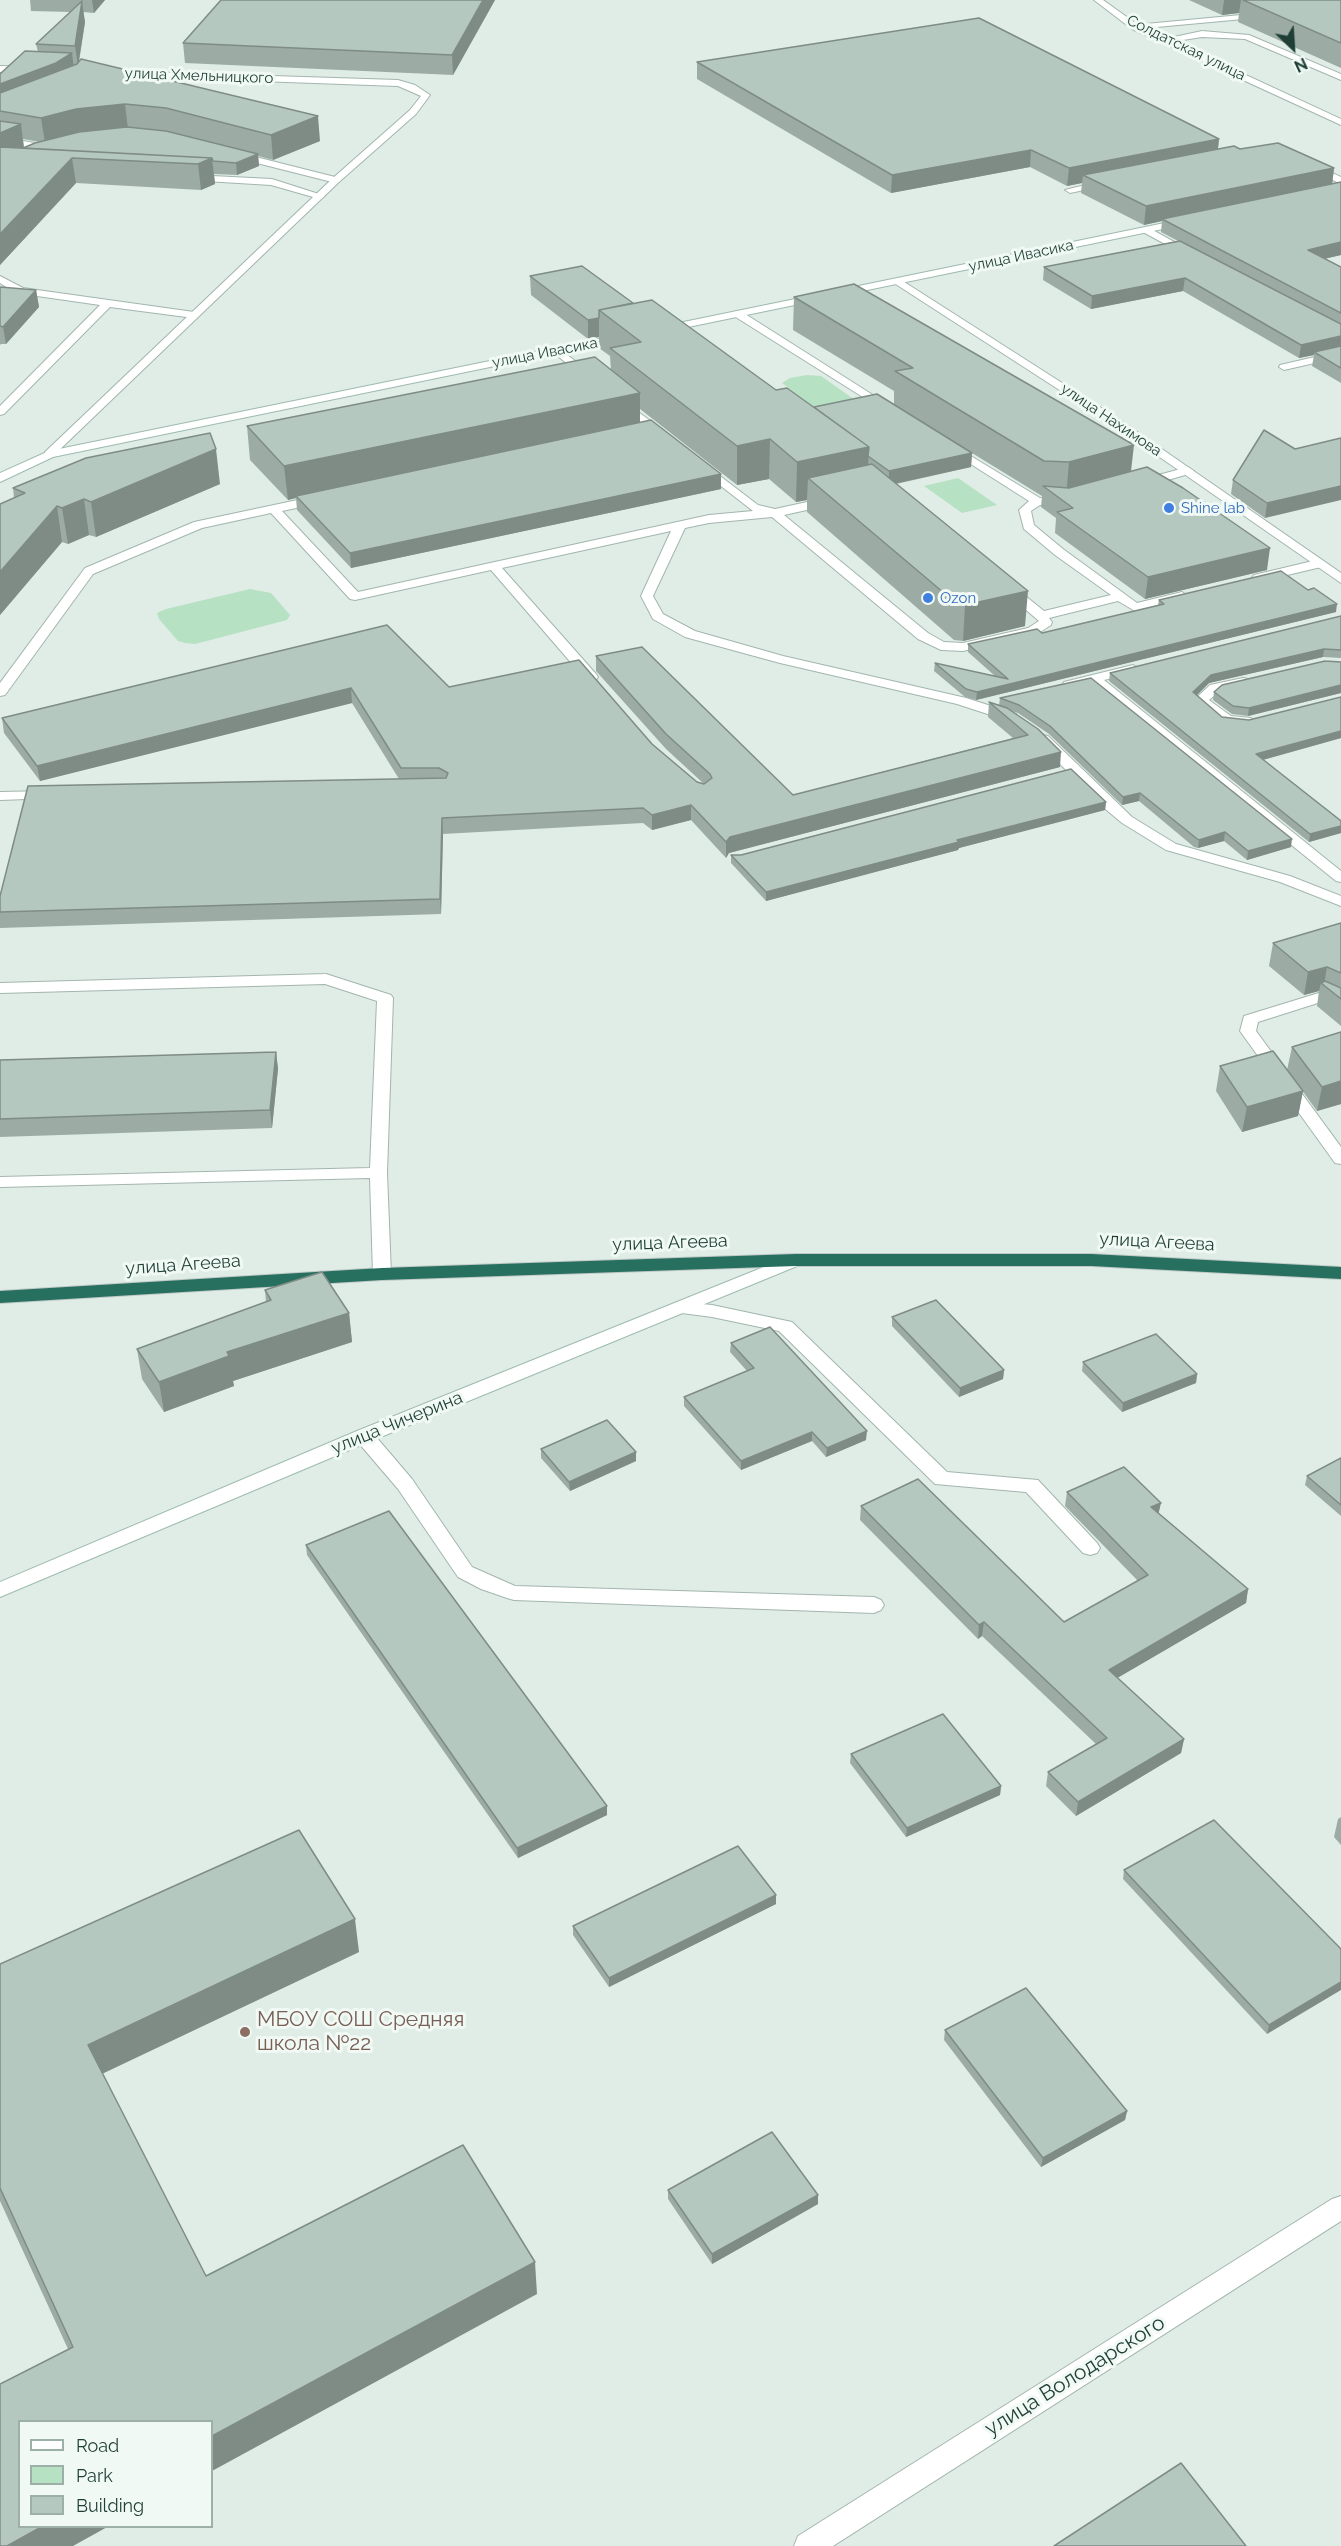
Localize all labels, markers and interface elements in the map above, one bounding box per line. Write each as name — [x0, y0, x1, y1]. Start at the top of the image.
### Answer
street label: Солдатская улица — [1124, 11, 1248, 85]
north arrow — [1263, 18, 1323, 78]
text: N — [1291, 54, 1310, 76]
street label: улица Хмельницкого — [124, 64, 274, 88]
street label: улица Ивасика — [967, 236, 1075, 276]
street label: улица Ивасика — [491, 334, 599, 372]
street label: улица Нахимова — [1057, 380, 1165, 460]
place label: Shine lab — [1181, 499, 1245, 517]
marker: Shine lab — [1162, 501, 1176, 515]
place label: Ozon — [940, 589, 976, 607]
marker: Ozon — [921, 591, 935, 605]
street label: улица Агеева — [1099, 1228, 1215, 1256]
street label: улица Агеева — [612, 1230, 728, 1256]
street label: улица Агеева — [125, 1250, 241, 1280]
street label: улица Чичерина — [328, 1387, 466, 1459]
place label: МБОУ СОШ Средняя школа №22 — [257, 2007, 464, 2057]
marker: МБОУ СОШ Средняя школа №22 — [238, 2025, 252, 2039]
street label: улица Володарского — [980, 2310, 1170, 2442]
legend — [18, 2420, 213, 2528]
text: Road — [76, 2435, 119, 2456]
text: Park — [76, 2465, 113, 2486]
text: Building — [76, 2495, 144, 2516]

